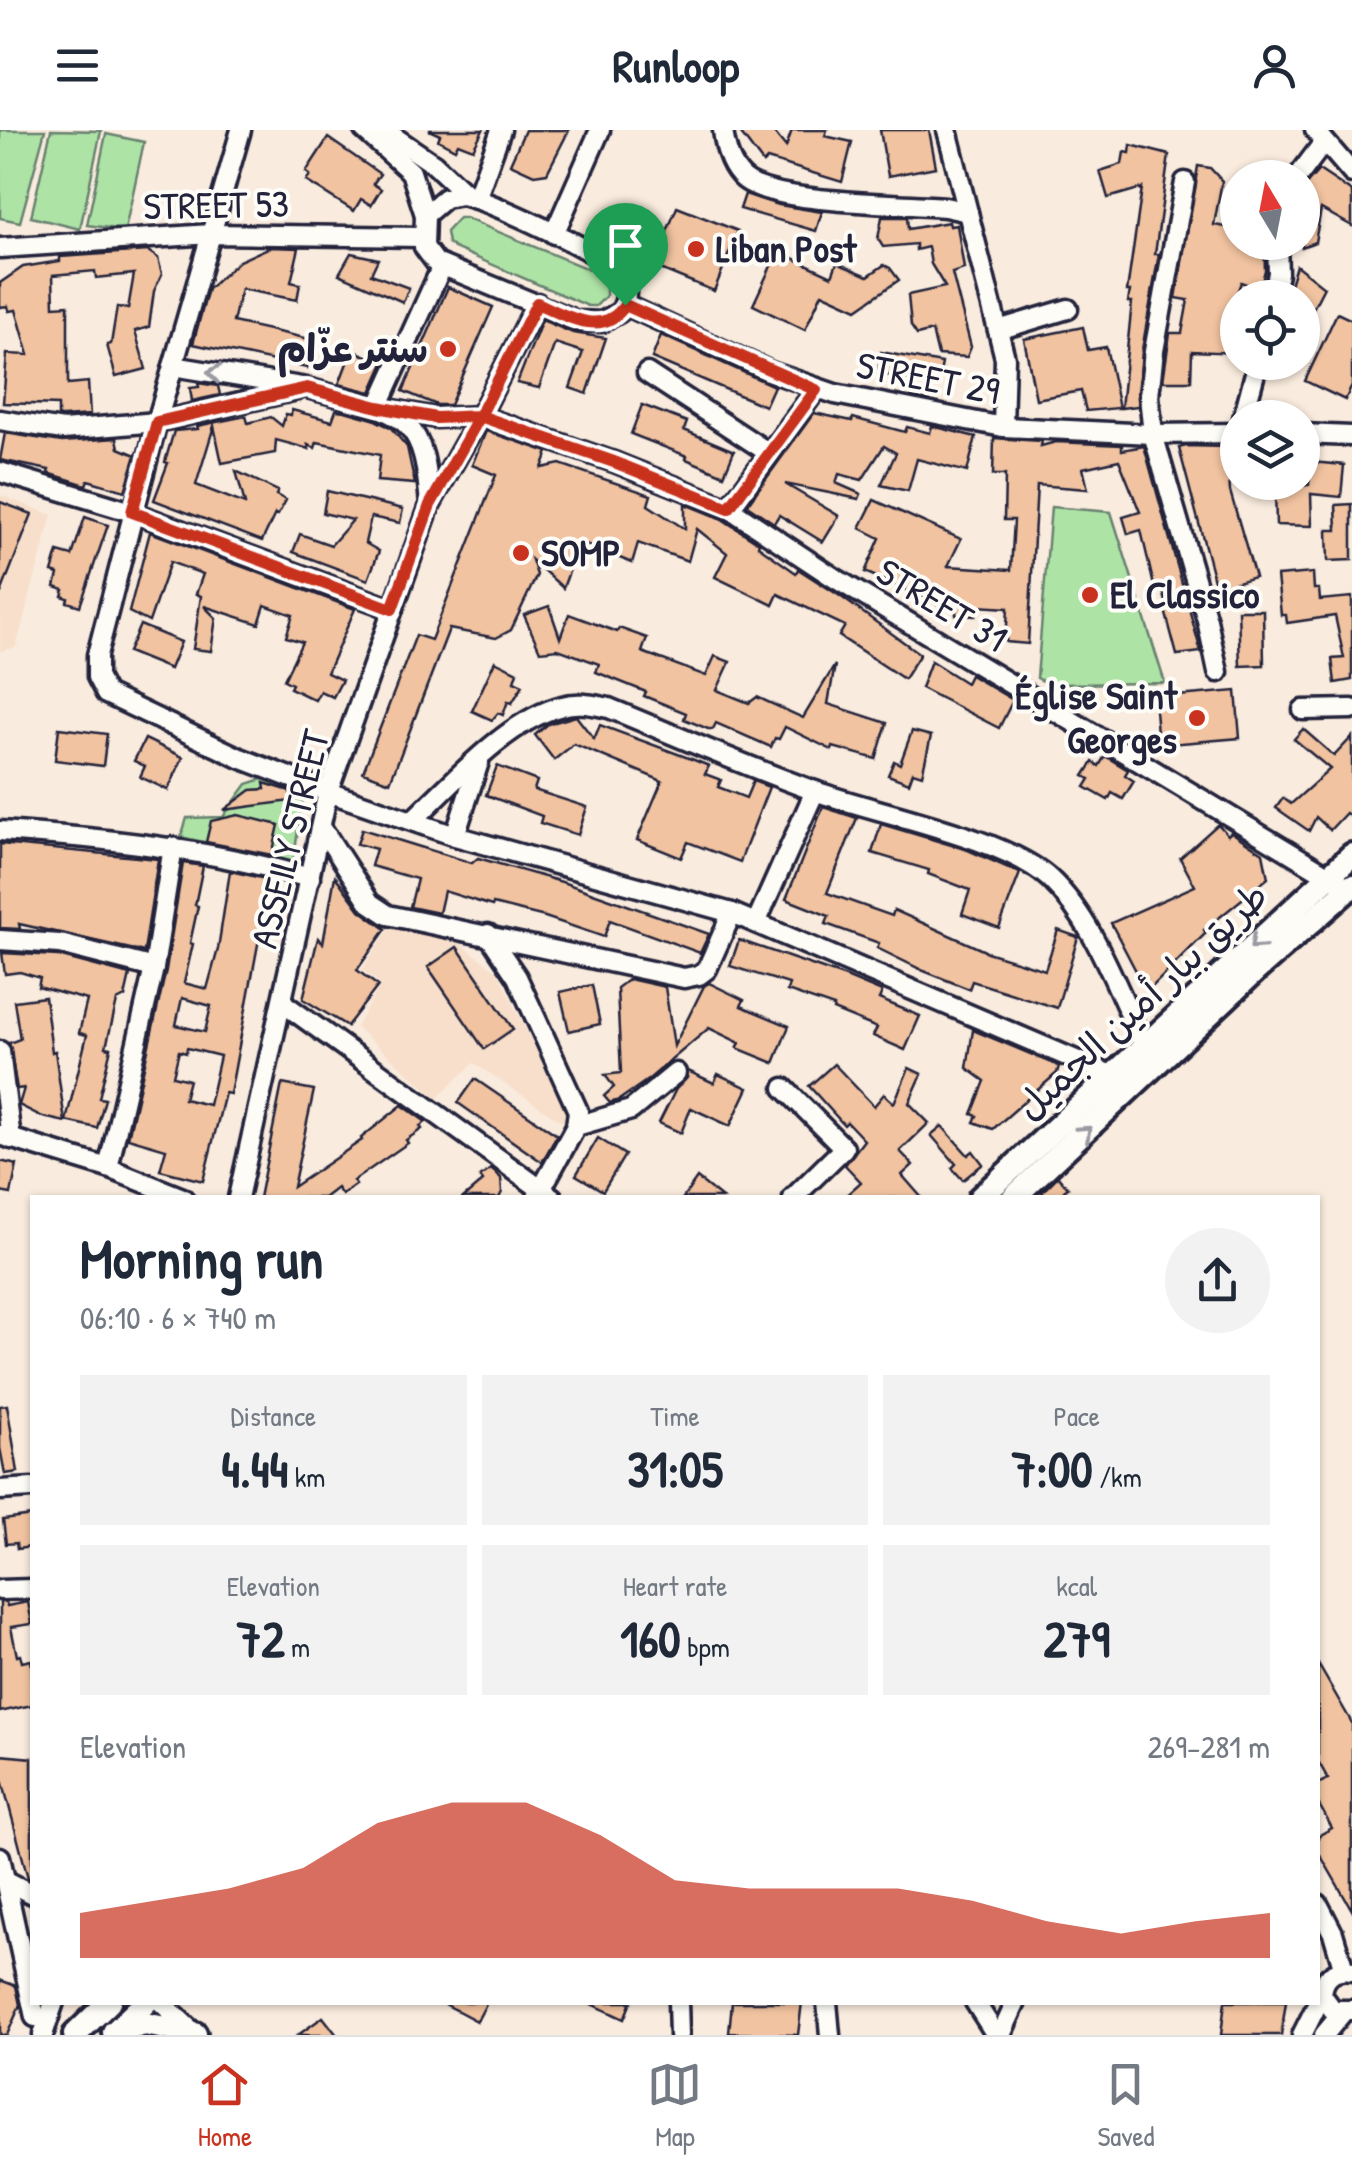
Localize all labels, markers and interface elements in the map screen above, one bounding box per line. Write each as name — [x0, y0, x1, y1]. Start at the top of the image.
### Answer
text: Runloop — [613, 35, 739, 96]
icon: menu — [50, 38, 105, 93]
icon: person — [1247, 38, 1302, 93]
north arrow — [1220, 160, 1320, 260]
map controls — [1220, 160, 1320, 500]
street label: STREET 53 — [143, 177, 289, 231]
pin — [583, 203, 668, 306]
icon: arrive — [598, 218, 653, 273]
place label: Liban Post — [716, 222, 858, 274]
marker: Liban Post — [685, 238, 707, 260]
button: locate — [1220, 280, 1320, 380]
place label: سنتر عزّام — [277, 322, 428, 378]
marker: سنتر عزّام — [437, 338, 459, 360]
street label: STREET 29 — [852, 338, 1004, 416]
one-way arrow — [206, 363, 223, 384]
button: layers — [1220, 400, 1320, 500]
place label: SOMP — [541, 526, 620, 578]
marker: SOMP — [510, 542, 532, 564]
street label: STREET 31 — [868, 545, 1017, 663]
place label: El Classico — [1110, 568, 1260, 620]
marker: El Classico — [1079, 584, 1101, 606]
place label: Église Saint Georges — [1015, 669, 1179, 766]
marker: Église Saint Georges — [1186, 707, 1208, 729]
street label: ASSEILY STREET — [237, 723, 341, 953]
street label: طريق بيار أمين الجميل — [1004, 869, 1279, 1131]
one-way arrow — [1249, 931, 1268, 949]
one-way arrow — [1073, 1126, 1092, 1144]
text: Morning run — [80, 1221, 323, 1295]
button: share — [1165, 1228, 1270, 1333]
text: 06:10 · 6 × 740 m — [80, 1296, 276, 1339]
text: Distance — [231, 1397, 316, 1435]
text: Time — [650, 1397, 700, 1435]
text: Pace — [1053, 1397, 1100, 1435]
text: 4.44 — [221, 1435, 288, 1503]
text: 31:05 — [627, 1435, 723, 1503]
text: 7:00 — [1012, 1435, 1093, 1503]
text: km — [288, 1458, 325, 1496]
text: /km — [1093, 1458, 1142, 1496]
text: Elevation — [227, 1567, 320, 1605]
text: Heart rate — [623, 1567, 727, 1605]
text: kcal — [1056, 1567, 1097, 1605]
text: 72 — [237, 1605, 285, 1673]
text: 160 — [620, 1605, 681, 1673]
text: 279 — [1043, 1605, 1110, 1673]
text: m — [285, 1628, 310, 1666]
text: bpm — [681, 1628, 730, 1666]
text: Elevation — [80, 1725, 186, 1768]
text: 269–281 m — [1148, 1725, 1270, 1768]
tab: Home — [197, 2057, 252, 2155]
tab: Map — [647, 2057, 702, 2155]
tab: Saved — [1097, 2057, 1155, 2155]

